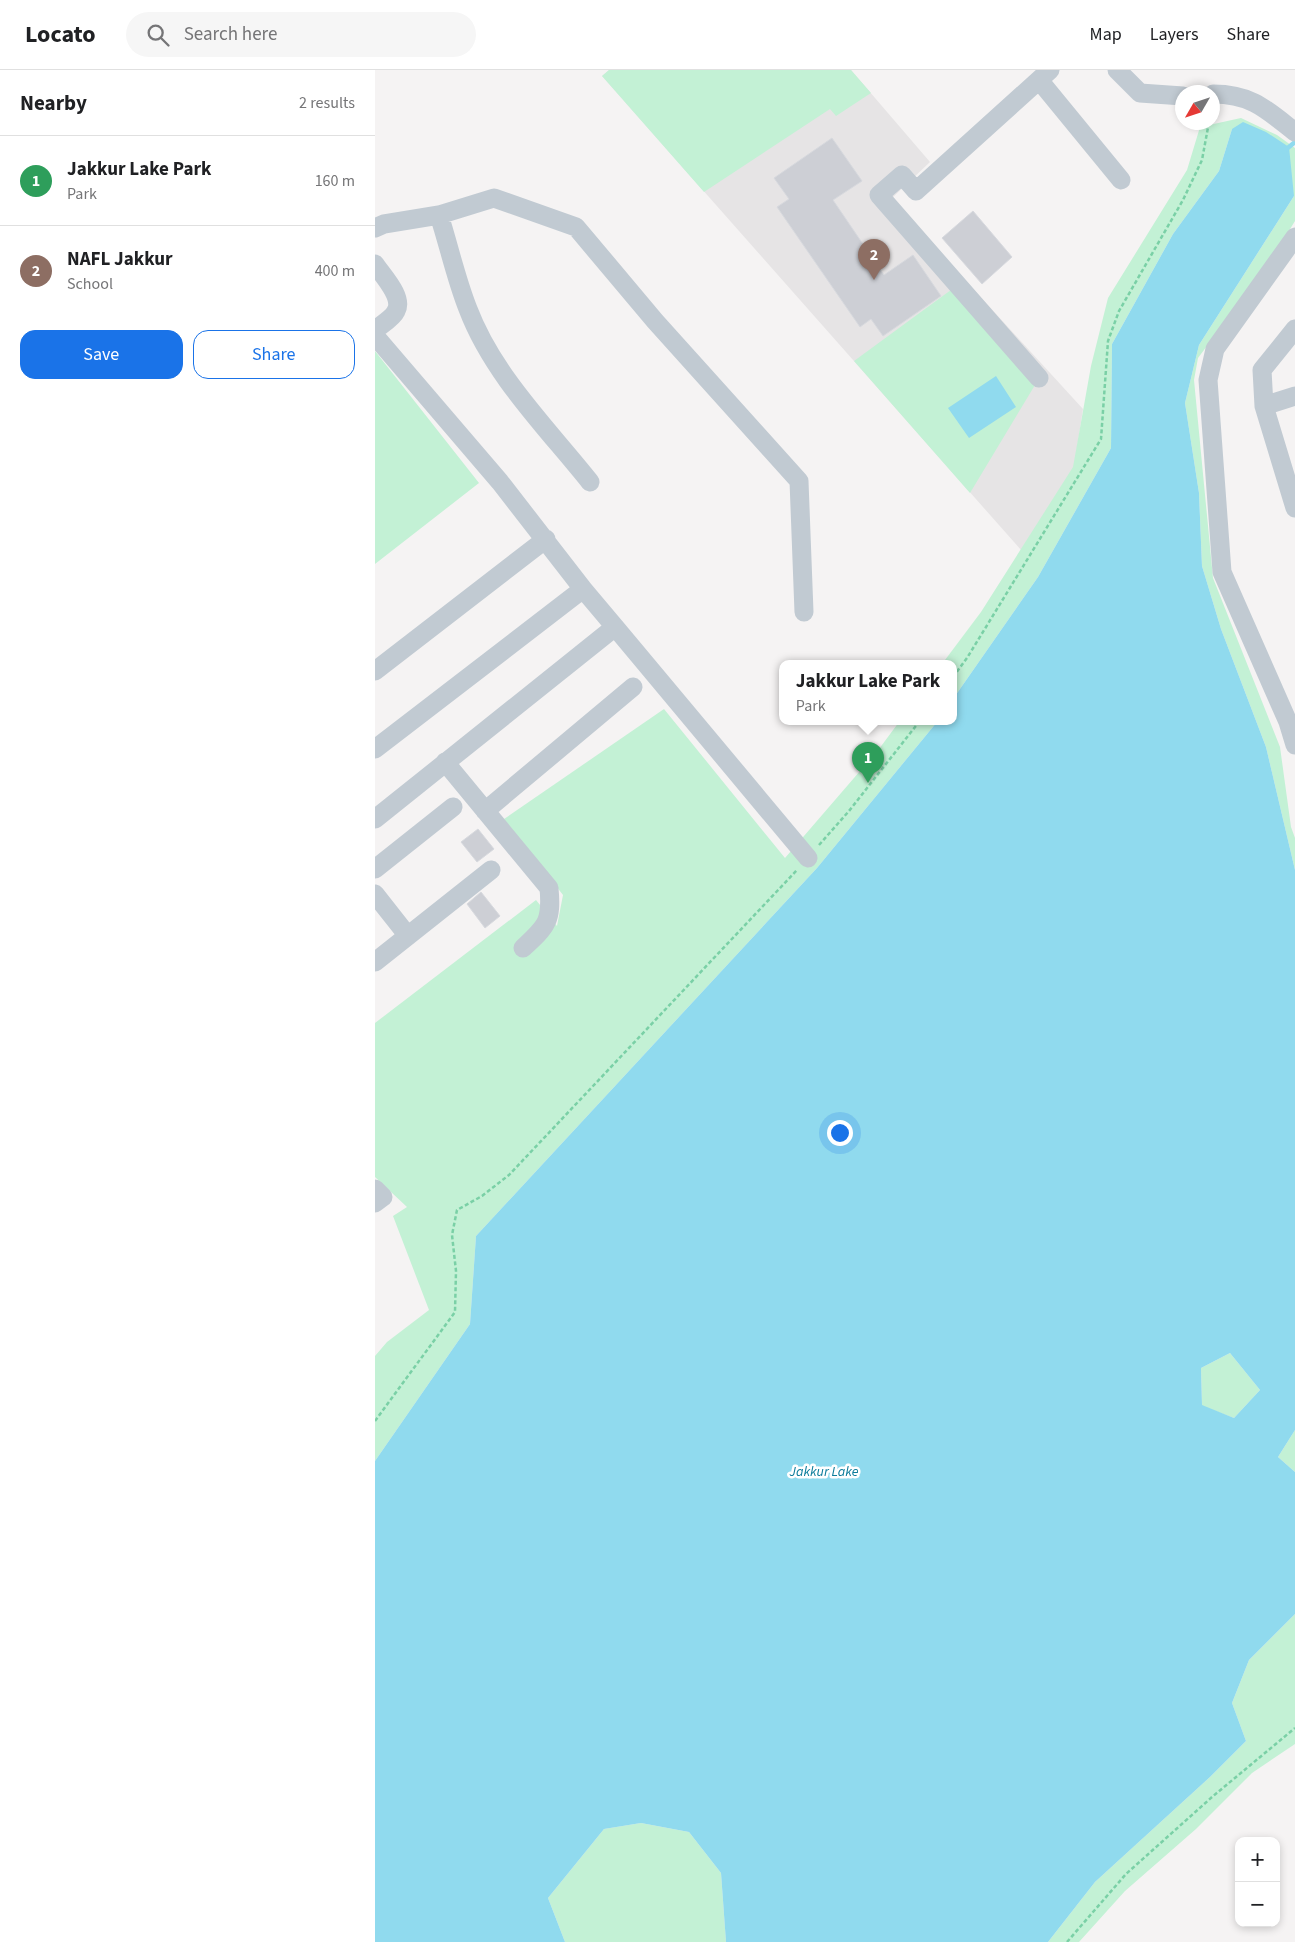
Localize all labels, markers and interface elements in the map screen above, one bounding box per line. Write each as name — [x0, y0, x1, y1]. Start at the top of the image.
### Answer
search box — [126, 12, 476, 57]
text: Locato — [25, 17, 96, 52]
icon: search — [144, 21, 172, 49]
text: Search here — [184, 21, 277, 48]
text: Map — [1090, 22, 1122, 47]
text: Layers — [1150, 22, 1199, 47]
text: Share — [1227, 22, 1270, 47]
north arrow — [1175, 85, 1220, 130]
text: Nearby — [20, 88, 87, 118]
text: 2 results — [299, 92, 355, 114]
text: Jakkur Lake Park — [67, 156, 211, 183]
text: 1 — [32, 170, 40, 192]
text: 160 m — [315, 170, 355, 192]
text: Park — [67, 183, 97, 205]
pin: 2 — [858, 239, 890, 280]
text: NAFL Jakkur — [67, 246, 173, 273]
text: 2 — [32, 260, 40, 282]
text: 400 m — [315, 260, 355, 282]
text: School — [67, 273, 113, 295]
button: Save — [20, 330, 183, 379]
button: Share — [193, 330, 355, 379]
popup — [779, 660, 957, 725]
text: Jakkur Lake Park — [796, 668, 940, 695]
text: Park — [796, 695, 826, 717]
pin: 1 — [852, 742, 884, 783]
your location — [827, 1120, 853, 1146]
water label: Jakkur Lake — [789, 1462, 859, 1482]
map controls — [1235, 1837, 1280, 1927]
button: + — [1235, 1837, 1280, 1882]
button: − — [1235, 1882, 1280, 1927]

